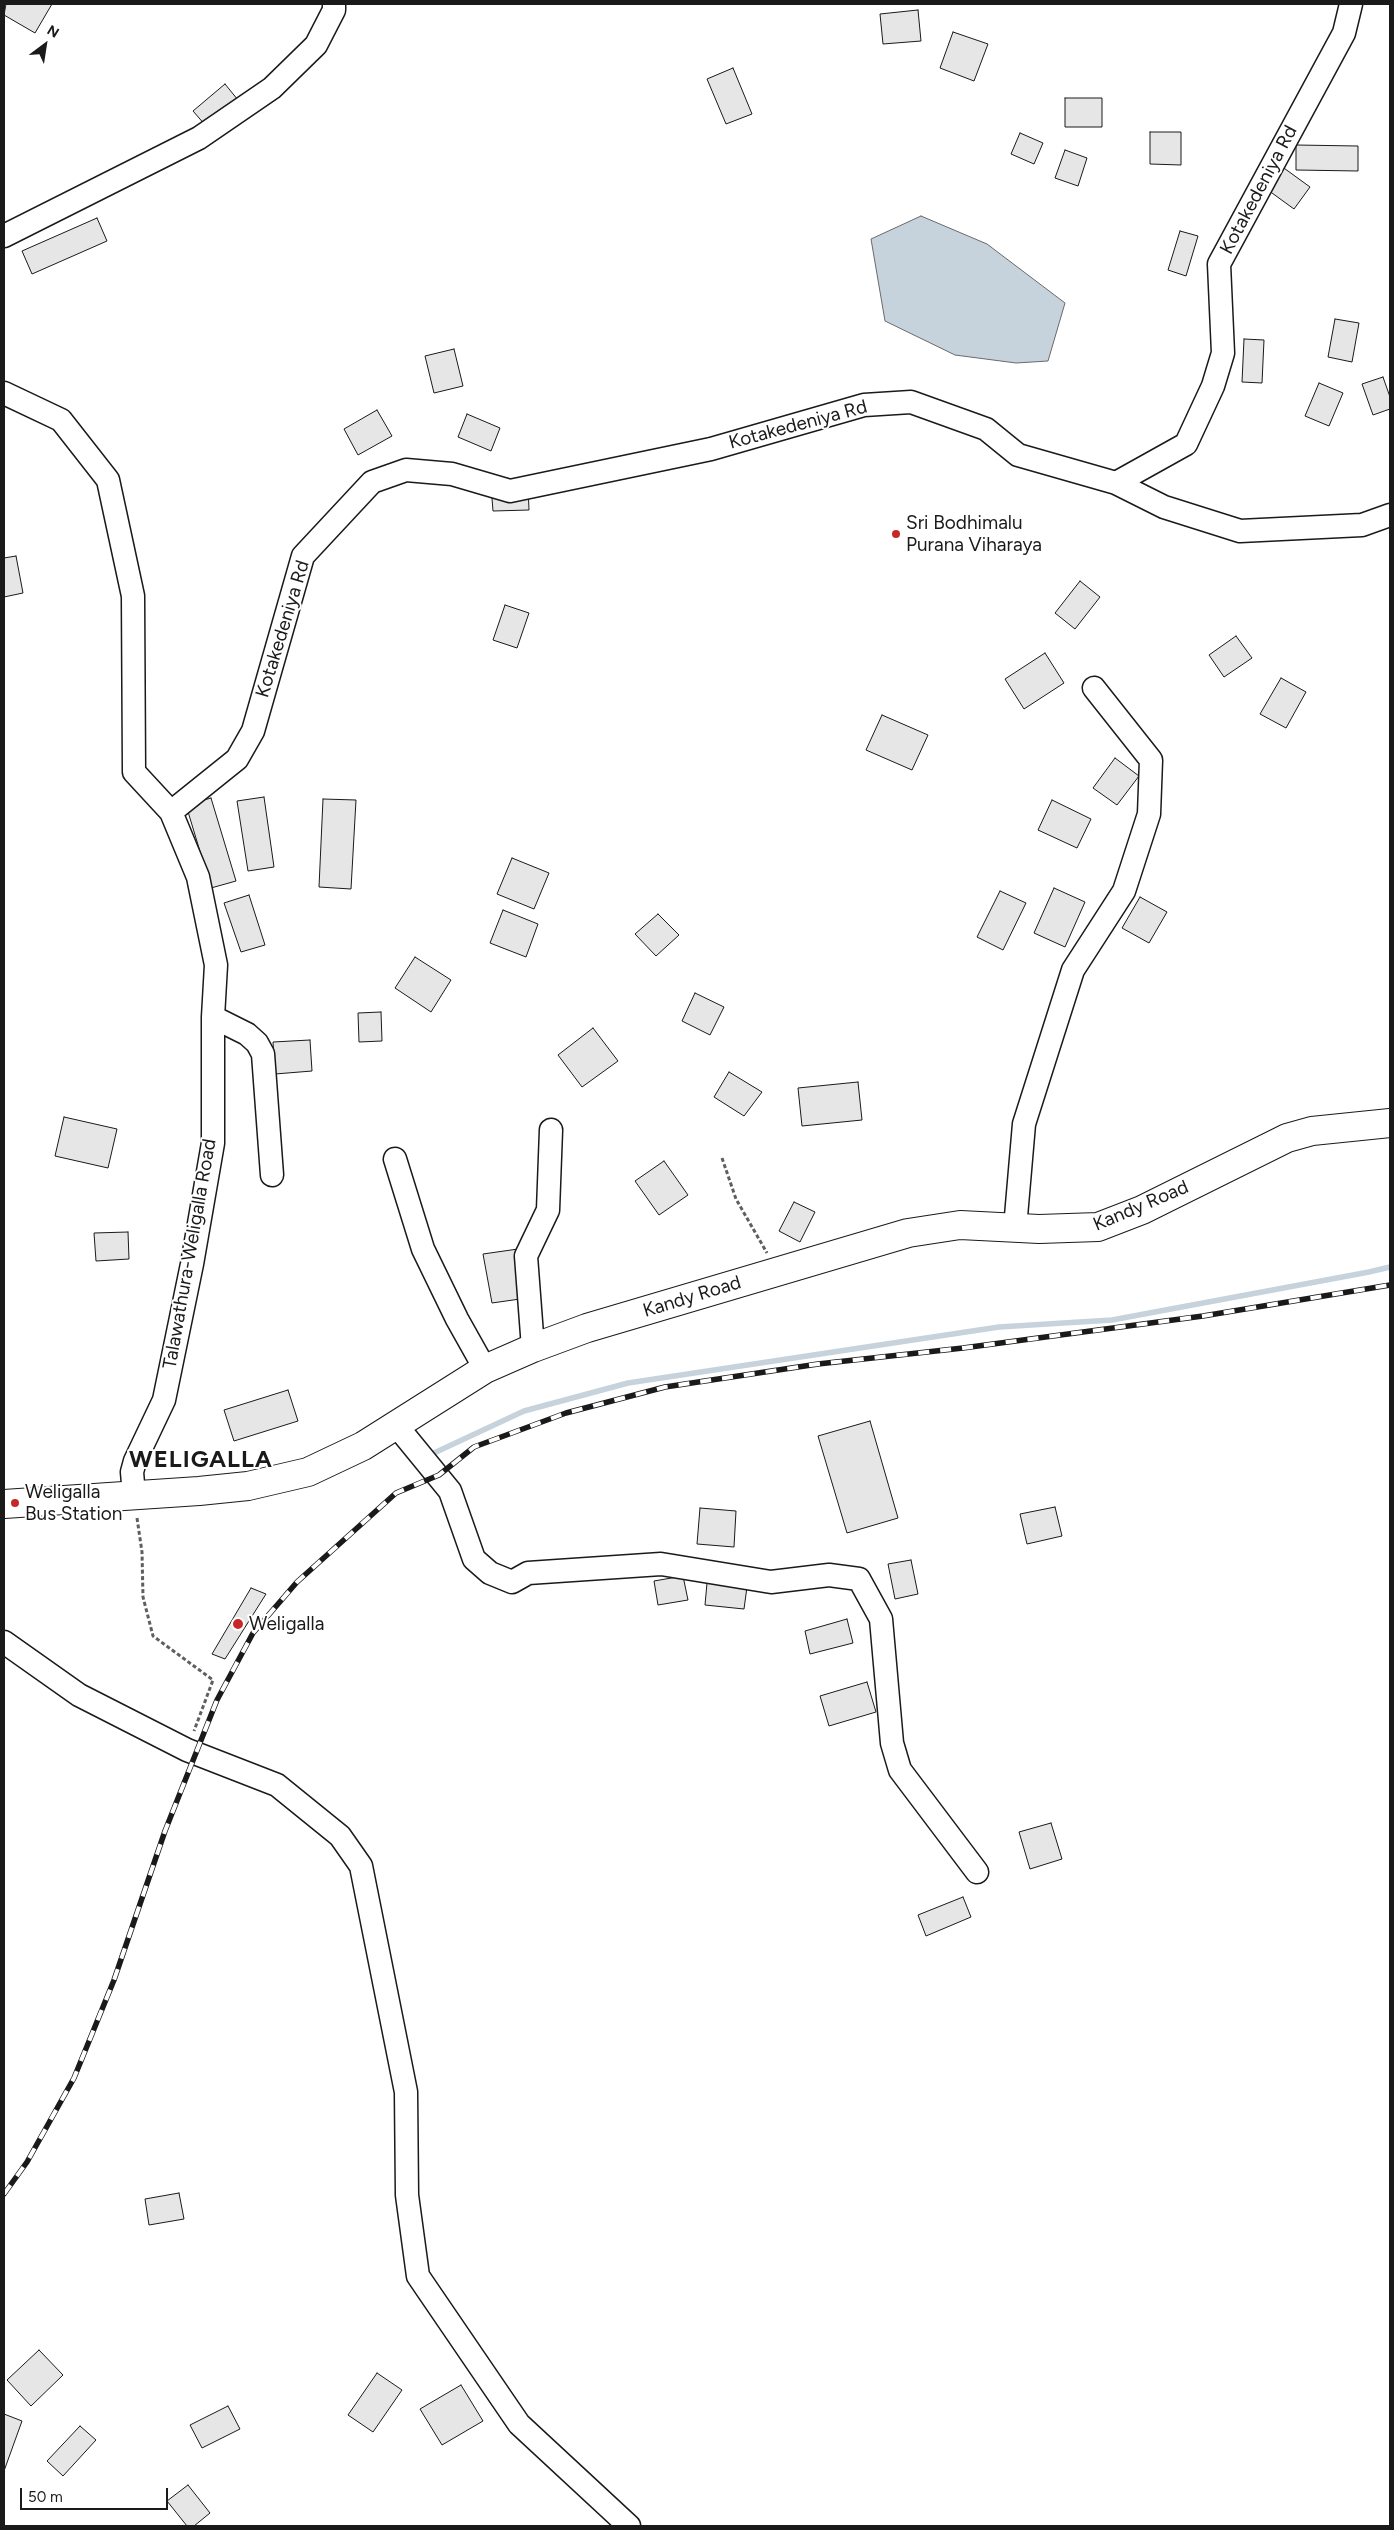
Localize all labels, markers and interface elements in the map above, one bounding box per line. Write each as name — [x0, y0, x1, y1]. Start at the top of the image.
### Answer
north arrow — [20, 20, 70, 70]
text: N — [44, 22, 62, 42]
street label: Kotakedeniya Rd — [1216, 122, 1302, 258]
street label: Kotakedeniya Rd — [726, 396, 870, 454]
place label: Sri Bodhimalu Purana Viharaya — [906, 512, 1042, 556]
marker: Sri Bodhimalu Purana Viharaya — [890, 528, 902, 540]
street label: Kotakedeniya Rd — [251, 558, 315, 700]
street label: Talawathura-Weligalla Road — [159, 1137, 221, 1371]
street label: Kandy Road — [1090, 1176, 1192, 1236]
street label: Kandy Road — [640, 1271, 744, 1323]
district label: WELIGALLA — [128, 1446, 274, 1474]
place label: Weligalla Bus Station — [25, 1481, 122, 1525]
marker: Weligalla Bus Station — [9, 1497, 21, 1509]
place label: Weligalla — [249, 1613, 324, 1635]
marker: Weligalla — [231, 1617, 245, 1631]
scale bar — [22, 2478, 170, 2510]
text: 50 m — [28, 2488, 63, 2506]

